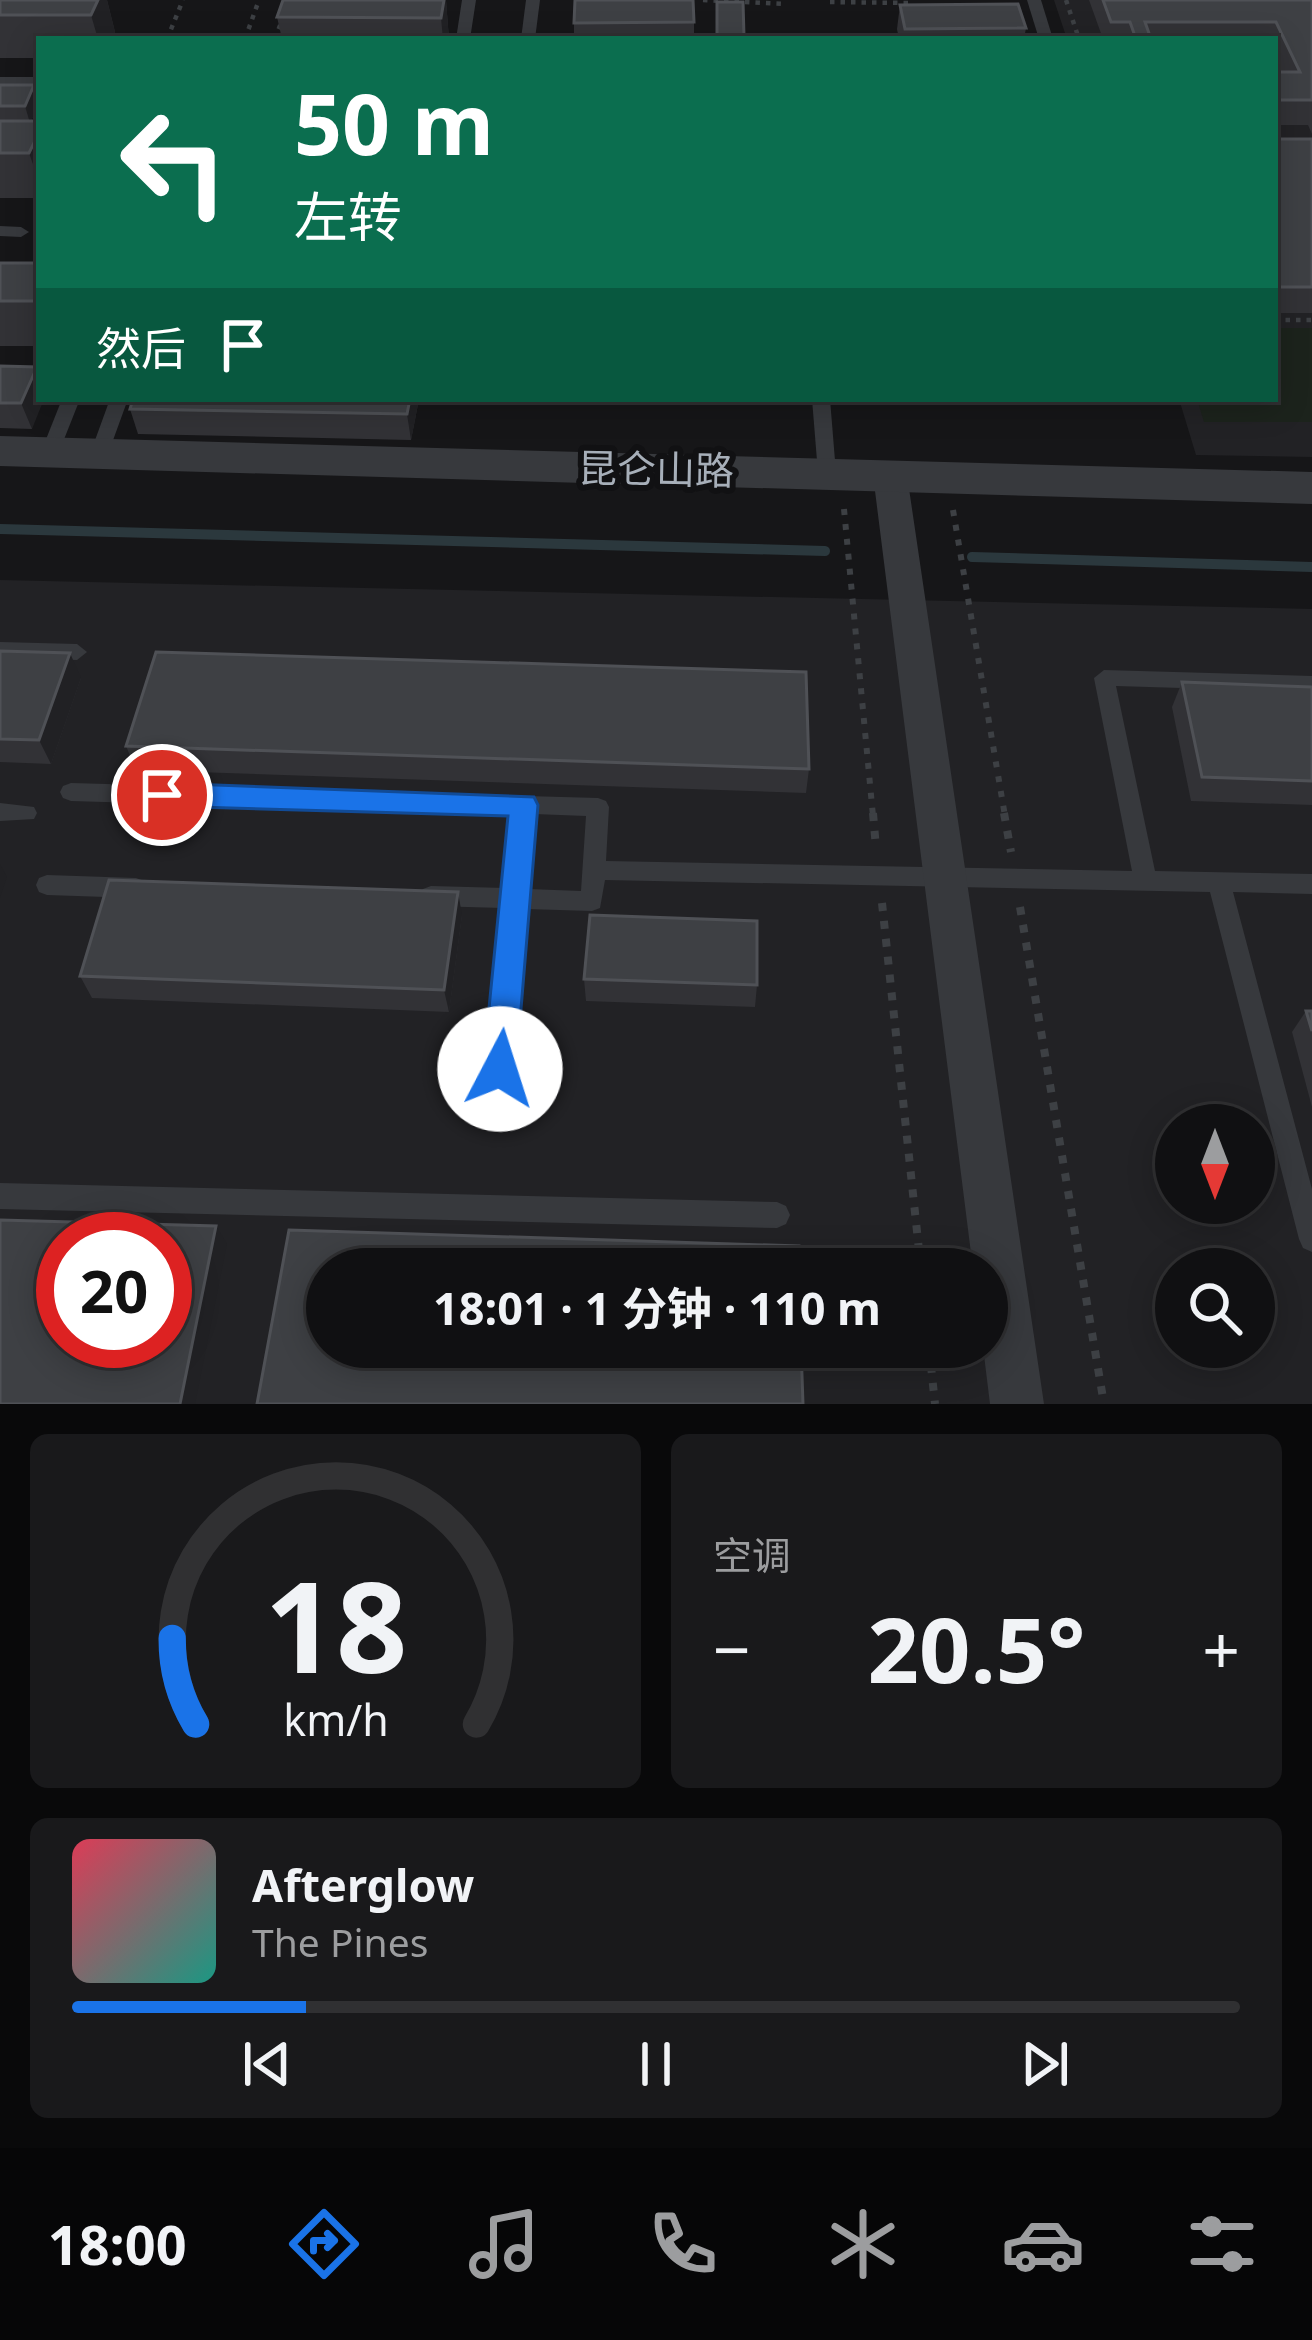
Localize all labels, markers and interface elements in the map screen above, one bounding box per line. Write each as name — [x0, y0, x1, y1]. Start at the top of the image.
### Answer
text: 50 m — [294, 65, 494, 180]
icon: left — [96, 84, 252, 240]
text: 左转 — [294, 179, 402, 253]
icon: arrive — [210, 312, 276, 378]
text: 然后 — [96, 317, 186, 378]
street label: 昆仑山路 — [578, 440, 734, 496]
pin — [111, 744, 213, 846]
icon: arrive — [129, 762, 195, 828]
position arrow — [437, 1006, 563, 1132]
north arrow — [1155, 1104, 1275, 1224]
map controls — [1155, 1104, 1275, 1368]
speed limit sign: 20 — [36, 1212, 192, 1368]
button: search — [1155, 1248, 1275, 1368]
text: 18:01 · 1 分钟 · 110 m — [433, 1277, 881, 1338]
text: 空调 — [713, 1528, 791, 1581]
text: 18 — [264, 1540, 407, 1710]
text: 20.5° — [868, 1587, 1085, 1709]
text: − — [713, 1603, 751, 1693]
text: + — [1202, 1603, 1240, 1693]
text: km/h — [283, 1690, 388, 1749]
text: Afterglow — [252, 1854, 474, 1915]
text: The Pines — [252, 1915, 428, 1968]
icon: previous — [234, 2031, 300, 2097]
icon: pause — [623, 2031, 689, 2097]
icon: next — [1012, 2031, 1078, 2097]
icon: directions — [282, 2202, 366, 2286]
icon: music — [462, 2202, 546, 2286]
icon: phone — [641, 2202, 725, 2286]
icon: climate — [821, 2202, 905, 2286]
icon: car — [1001, 2202, 1085, 2286]
icon: filters — [1180, 2202, 1264, 2286]
text: 18:00 — [48, 2207, 187, 2281]

